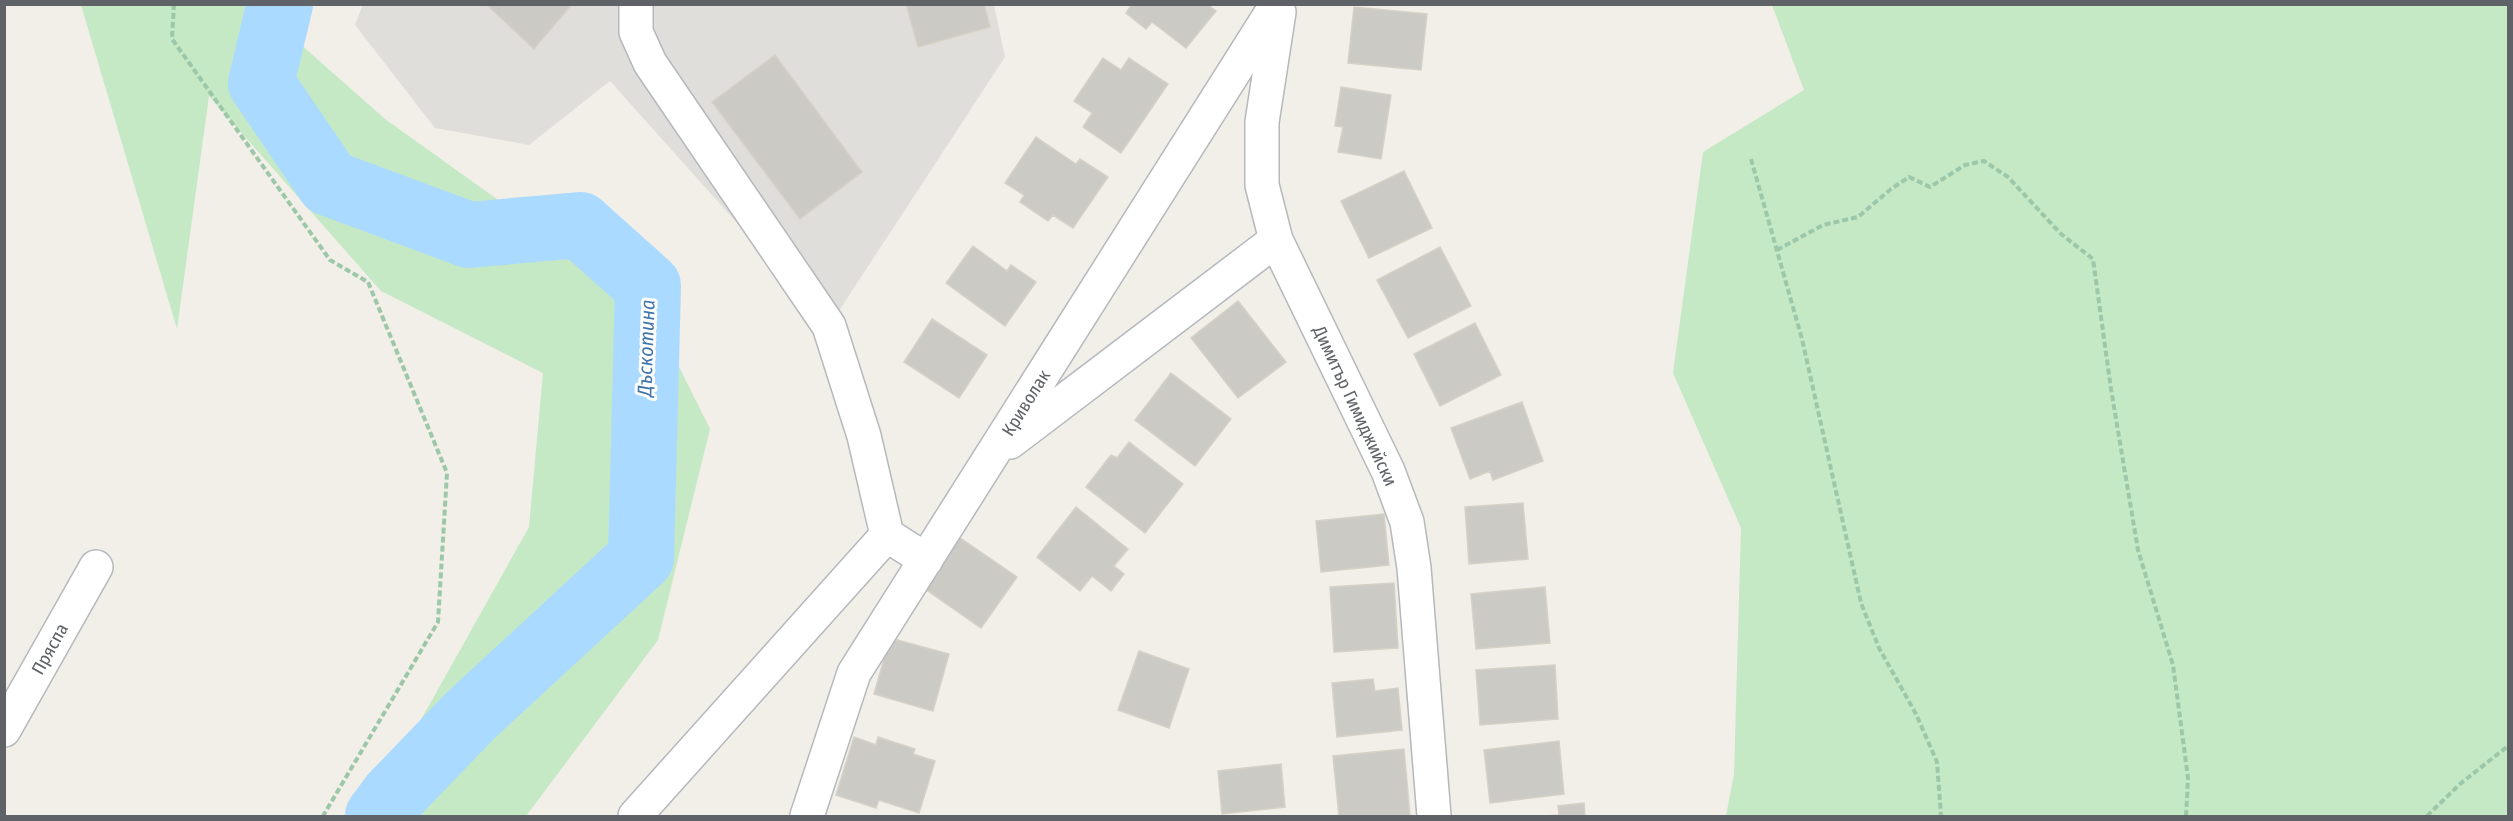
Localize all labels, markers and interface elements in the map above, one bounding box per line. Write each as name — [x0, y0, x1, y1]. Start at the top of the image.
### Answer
water label: Дъскотина — [632, 299, 660, 399]
street label: Димитър Гимиджийски — [1308, 322, 1402, 490]
street label: Криволак — [997, 365, 1055, 440]
street label: Пряспа — [27, 619, 73, 678]

